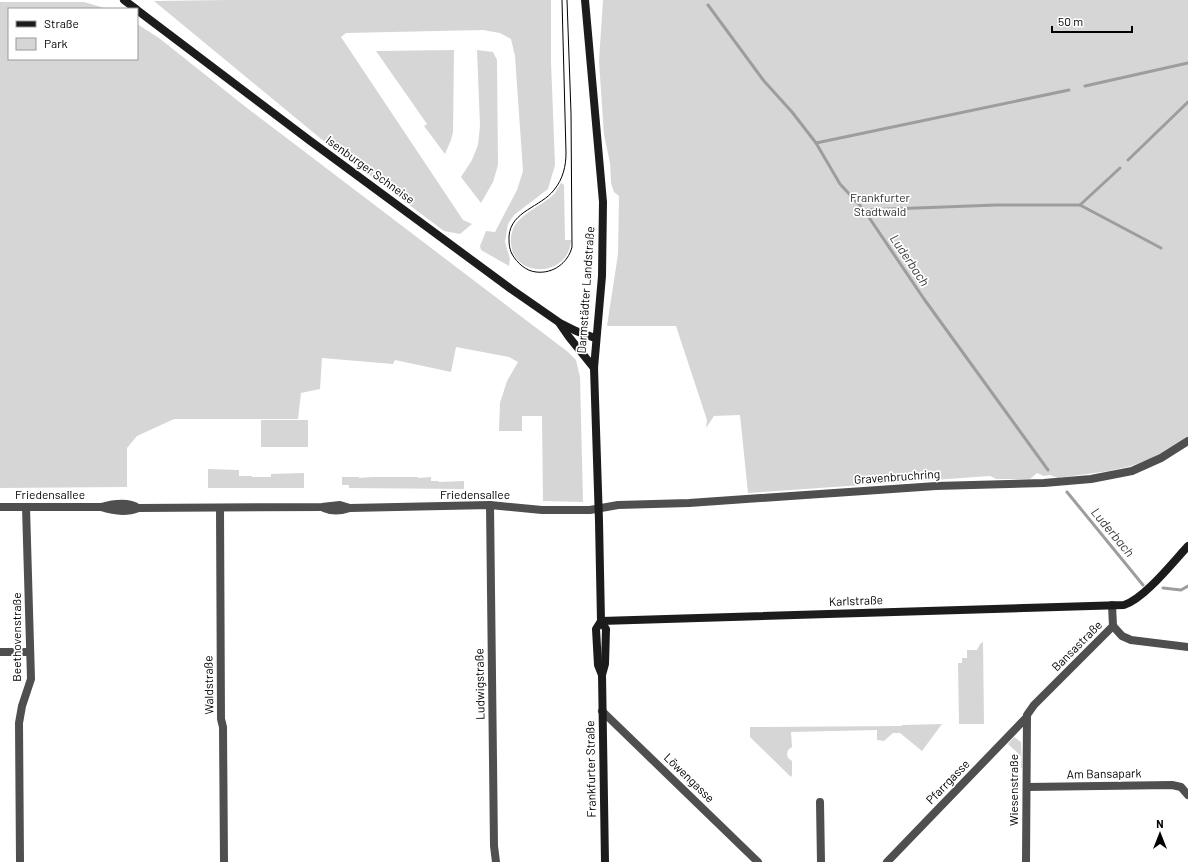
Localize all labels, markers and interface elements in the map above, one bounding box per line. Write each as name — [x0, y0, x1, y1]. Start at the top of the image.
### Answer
legend — [8, 8, 138, 60]
scale bar — [1052, 8, 1132, 34]
text: 50 m — [1058, 14, 1083, 28]
text: Straße — [44, 16, 79, 30]
text: Park — [44, 36, 68, 50]
street label: Isenburger Schneise — [323, 132, 418, 206]
park label: Frankfurter Stadtwald — [850, 190, 911, 218]
street label: Darmstädter Landstraße — [574, 226, 596, 354]
water label: Luderbach — [887, 231, 933, 289]
street label: Gravenbruchring — [853, 466, 941, 486]
street label: Friedensallee — [15, 487, 85, 501]
street label: Friedensallee — [440, 487, 510, 501]
water label: Luderbach — [1088, 504, 1138, 560]
street label: Beethovenstraße — [9, 592, 23, 682]
street label: Karlstraße — [829, 592, 883, 608]
street label: Bansastraße — [1048, 617, 1104, 673]
street label: Ludwigstraße — [471, 648, 487, 720]
street label: Waldstraße — [200, 655, 216, 715]
street label: Frankfurter Straße — [582, 720, 598, 818]
street label: Löwengasse — [662, 750, 718, 805]
street label: Wiesenstraße — [1006, 754, 1020, 826]
street label: Pfarrgasse — [923, 756, 972, 806]
street label: Am Bansapark — [1067, 765, 1141, 781]
north arrow — [1140, 814, 1180, 854]
text: N — [1156, 817, 1164, 830]

